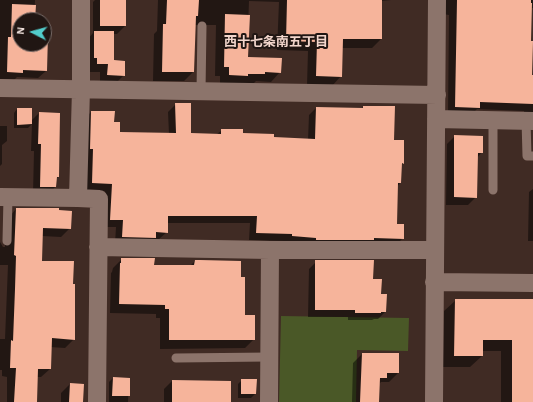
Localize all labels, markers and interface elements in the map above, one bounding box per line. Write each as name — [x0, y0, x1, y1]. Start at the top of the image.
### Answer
north arrow — [12, 12, 52, 52]
text: N — [15, 26, 26, 35]
district label: 西十七条南五丁目 — [224, 34, 328, 50]

